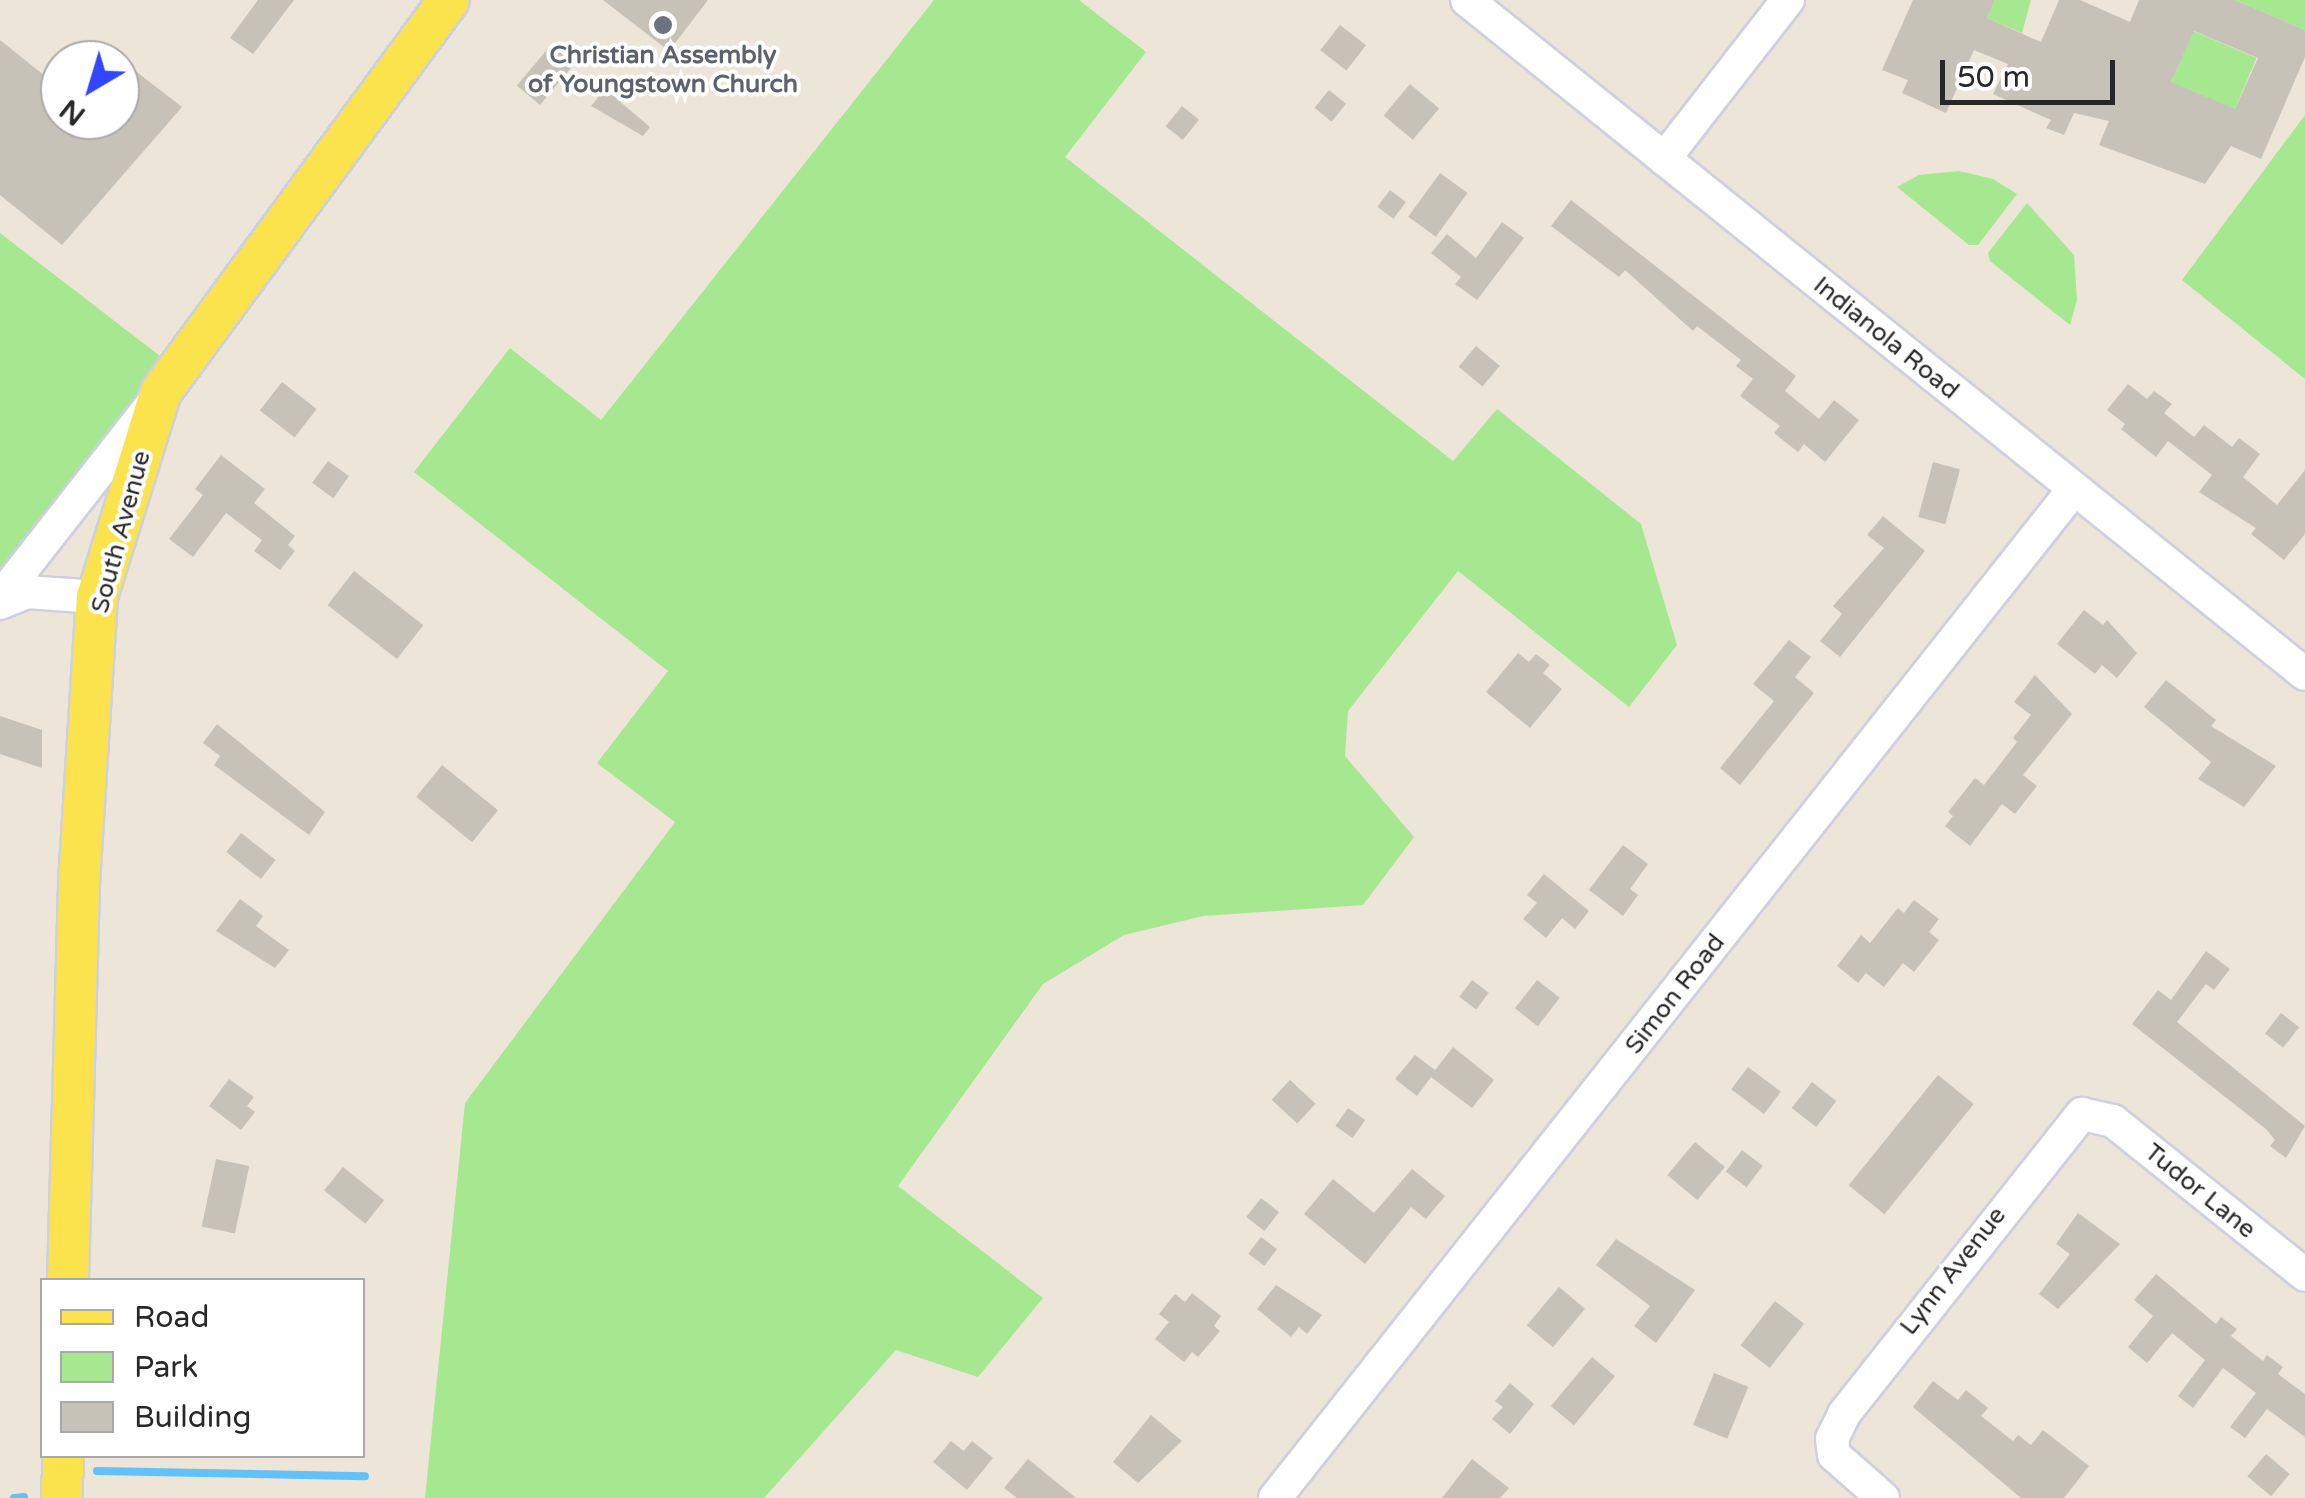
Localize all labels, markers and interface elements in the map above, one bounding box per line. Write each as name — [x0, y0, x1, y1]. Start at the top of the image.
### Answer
marker: Christian Assembly of Youngstown Church — [652, 14, 674, 36]
north arrow — [40, 40, 140, 140]
scale bar — [1945, 40, 2120, 102]
place label: Christian Assembly of Youngstown Church — [528, 41, 798, 100]
text: 50 m — [1957, 59, 2030, 96]
text: N — [53, 92, 92, 132]
street label: Indianola Road — [1807, 270, 1965, 406]
street label: South Avenue — [85, 448, 157, 616]
street label: Simon Road — [1619, 928, 1731, 1060]
street label: Tudor Lane — [2139, 1137, 2261, 1245]
street label: Lynn Avenue — [1894, 1201, 2012, 1341]
legend — [40, 1278, 365, 1458]
text: Road — [134, 1299, 209, 1336]
text: Park — [134, 1349, 198, 1386]
text: Building — [134, 1399, 251, 1436]

